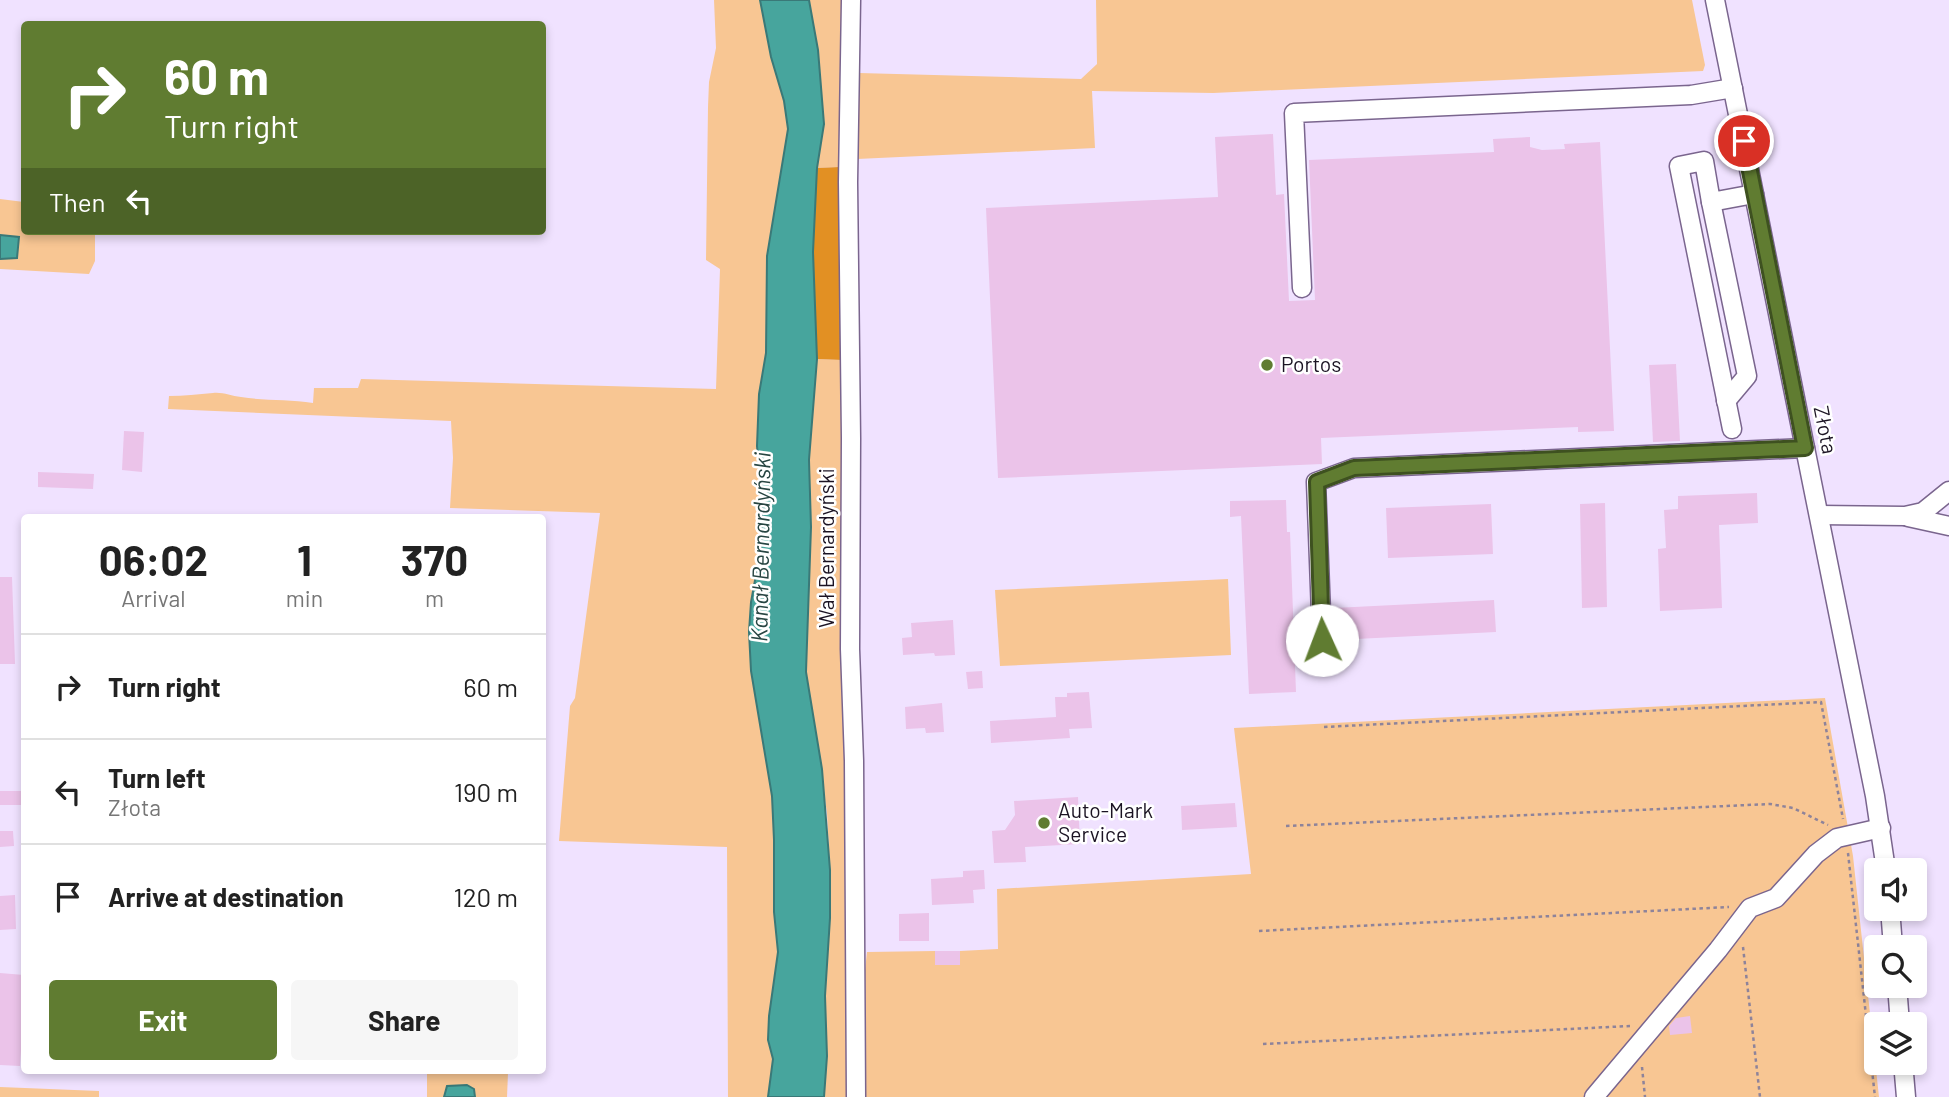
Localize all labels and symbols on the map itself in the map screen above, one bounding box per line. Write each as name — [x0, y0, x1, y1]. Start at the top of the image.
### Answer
pin — [1714, 111, 1774, 171]
place label: Portos — [1281, 351, 1341, 376]
marker: Portos — [1259, 357, 1275, 373]
street label: Złota — [1810, 404, 1843, 456]
water label: Kanał Bernardyński — [744, 451, 776, 642]
street label: Wał Bernardyński — [813, 468, 838, 628]
position arrow — [1285, 603, 1359, 677]
place label: Auto-Mark Service — [1058, 797, 1153, 846]
marker: Auto-Mark Service — [1036, 815, 1052, 831]

